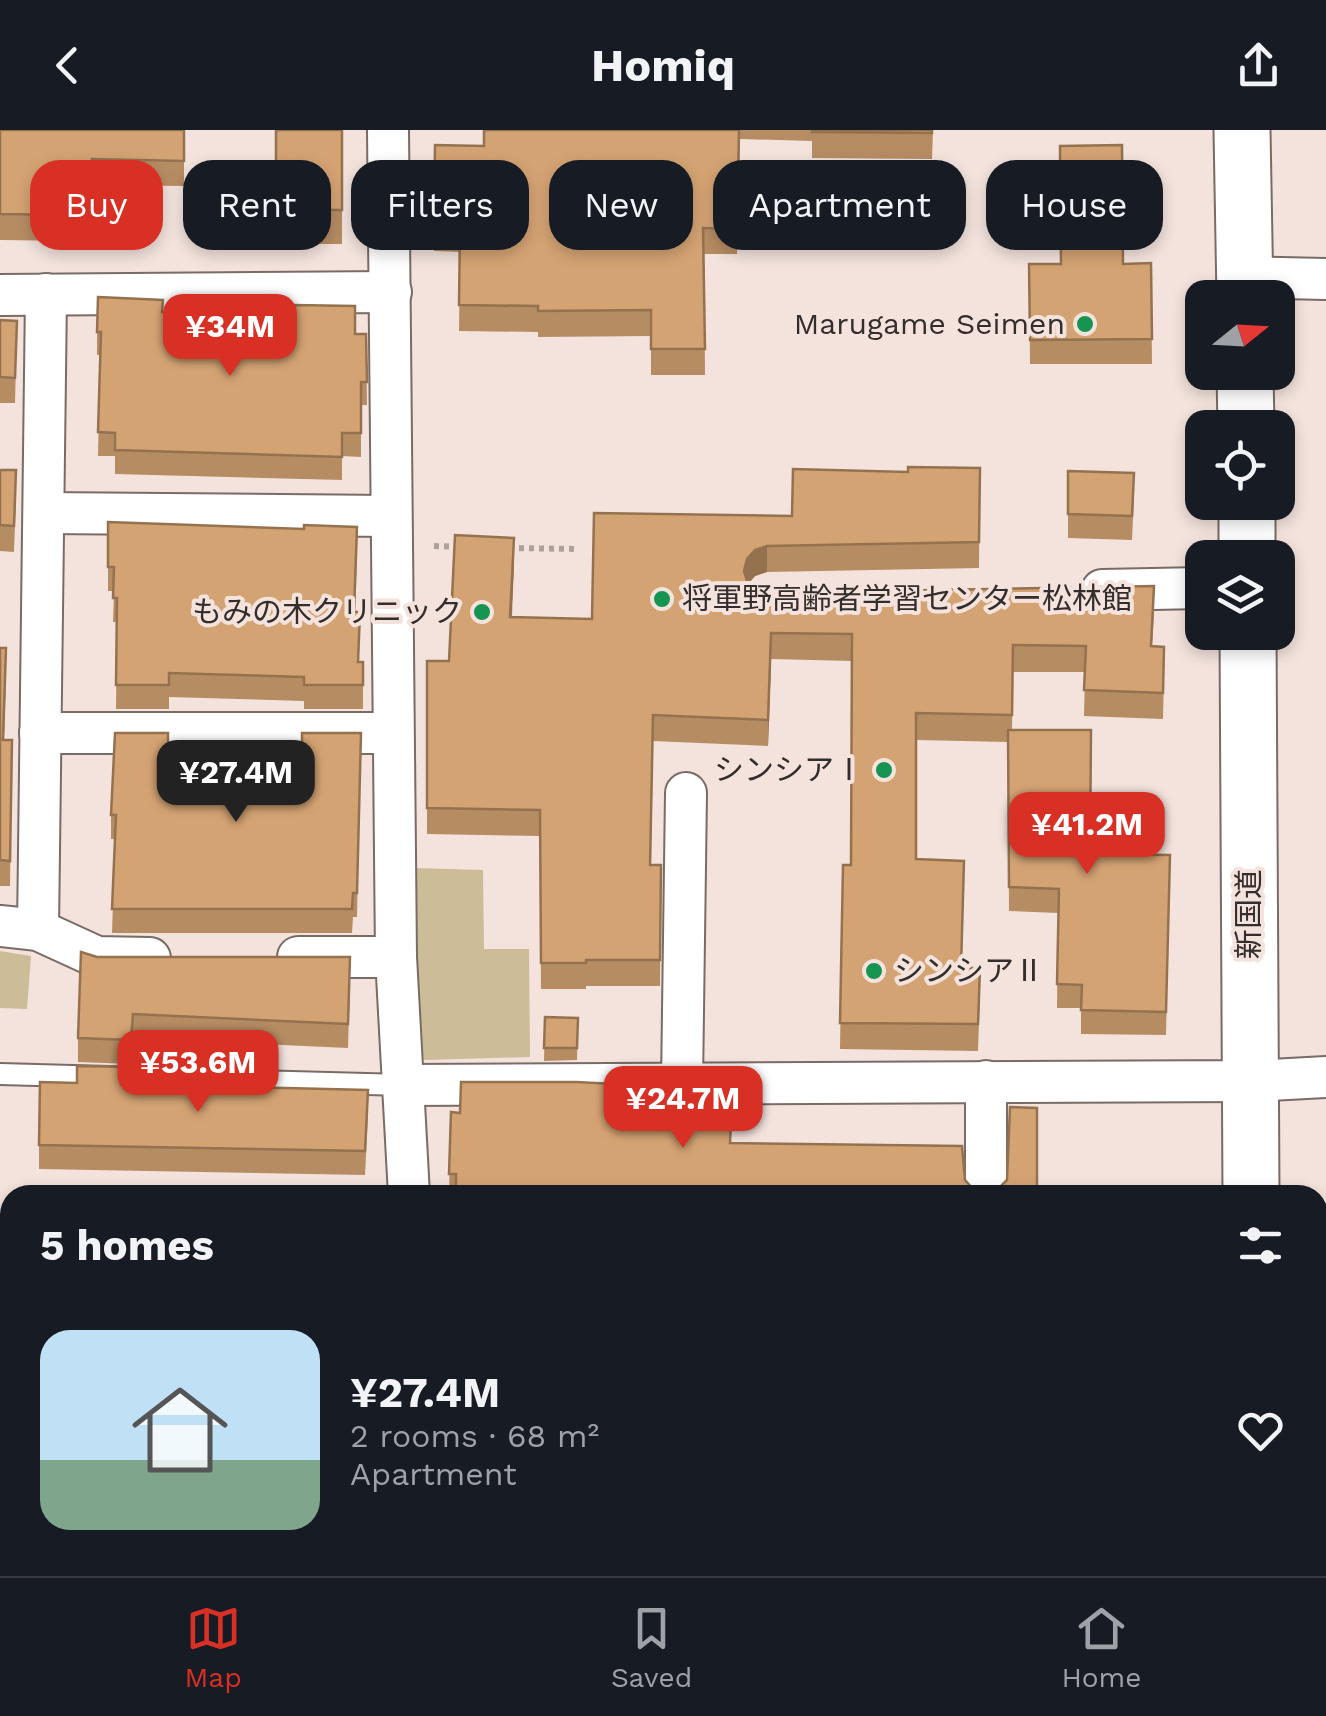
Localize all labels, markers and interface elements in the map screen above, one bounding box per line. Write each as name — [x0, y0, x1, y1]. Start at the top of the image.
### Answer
icon: back — [40, 38, 95, 93]
icon: share — [1231, 38, 1286, 93]
text: Homiq — [591, 39, 735, 92]
chip: Buy — [30, 160, 163, 250]
chip: Rent — [183, 160, 331, 250]
chip: Filters — [351, 160, 529, 250]
chip: New — [549, 160, 693, 250]
chip: Apartment — [713, 160, 966, 250]
chip: House — [986, 160, 1163, 250]
north arrow — [1185, 280, 1295, 390]
map controls — [1185, 280, 1295, 650]
pin: ¥34M — [171, 294, 289, 379]
place label: Marugame Seimen — [794, 306, 1065, 341]
text: ¥34M — [185, 307, 275, 345]
marker: Marugame Seimen — [1074, 313, 1096, 335]
button: locate — [1185, 410, 1295, 520]
button: layers — [1185, 540, 1295, 650]
place label: 将軍野高齢者学習センター松林館 — [682, 581, 1132, 616]
marker: 将軍野高齢者学習センター松林館 — [651, 588, 673, 610]
place label: もみの木クリニック — [192, 594, 462, 629]
marker: もみの木クリニック — [471, 601, 493, 623]
pin: ¥27.4M — [155, 740, 317, 825]
place label: シンシアⅠ — [714, 752, 864, 787]
text: ¥27.4M — [179, 753, 293, 791]
marker: シンシアⅠ — [873, 759, 895, 781]
pin: ¥41.2M — [1006, 792, 1168, 877]
text: ¥41.2M — [1031, 805, 1143, 843]
street label: 新国道 — [1231, 869, 1266, 959]
place label: シンシアⅡ — [894, 953, 1044, 988]
marker: シンシアⅡ — [863, 960, 885, 982]
pin: ¥53.6M — [117, 1030, 279, 1115]
text: ¥53.6M — [140, 1043, 256, 1081]
pin: ¥24.7M — [602, 1066, 764, 1151]
text: ¥24.7M — [626, 1079, 740, 1117]
icon: filters — [1233, 1218, 1288, 1273]
text: 5 homes — [40, 1221, 214, 1270]
text: ¥27.4M — [350, 1368, 500, 1417]
icon: home — [120, 1370, 240, 1490]
icon: heart — [1233, 1403, 1288, 1458]
text: 2 rooms · 68 m² — [350, 1417, 599, 1455]
text: Apartment — [350, 1455, 517, 1493]
tab: Map — [185, 1601, 242, 1694]
tab: Saved — [611, 1601, 692, 1694]
tab: Home — [1061, 1601, 1141, 1694]

